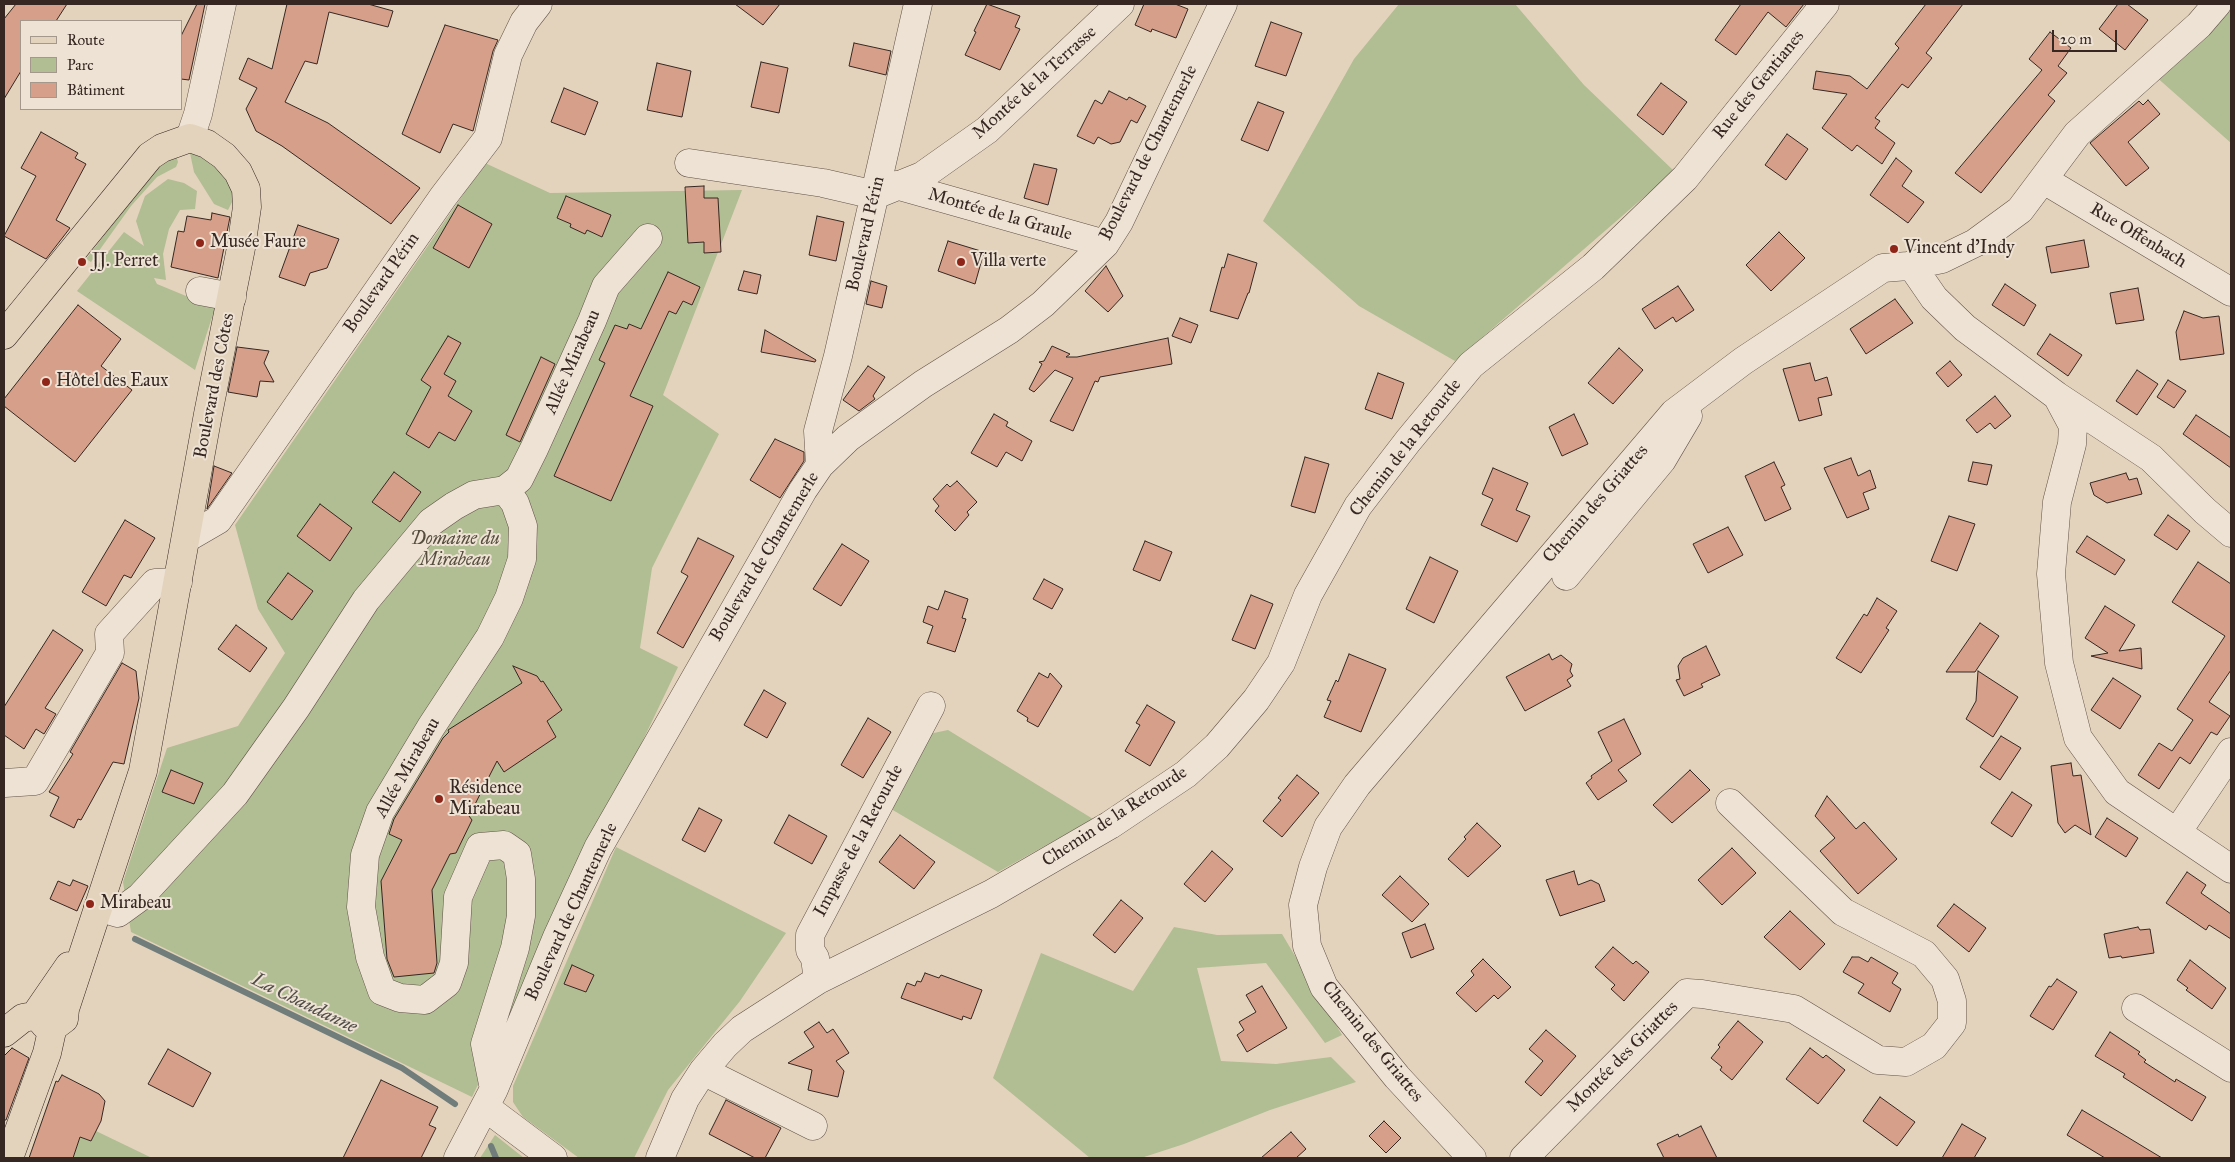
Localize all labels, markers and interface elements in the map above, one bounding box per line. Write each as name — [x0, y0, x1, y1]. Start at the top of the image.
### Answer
legend — [20, 20, 182, 110]
scale bar — [2055, 20, 2120, 52]
street label: Montée de la Terrasse — [969, 22, 1101, 144]
street label: Rue des Gentianes — [1709, 26, 1809, 144]
text: 20 m — [2060, 30, 2092, 48]
text: Route — [67, 31, 105, 49]
text: Parc — [67, 56, 94, 74]
street label: Boulevard de Chantemerle — [1095, 62, 1203, 244]
text: Bâtiment — [67, 81, 125, 99]
street label: Boulevard Périn — [842, 174, 890, 294]
street label: Montée de la Graule — [926, 184, 1074, 246]
street label: Rue Offenbach — [2086, 199, 2190, 273]
street label: Boulevard Périn — [339, 229, 425, 337]
place label: Musée Faure — [210, 232, 306, 254]
marker: Musée Faure — [194, 237, 206, 249]
place label: Vincent d'Indy — [1904, 238, 2015, 260]
marker: Vincent d'Indy — [1888, 243, 1900, 255]
place label: JJ. Perret — [92, 251, 158, 273]
place label: Villa verte — [971, 251, 1046, 273]
marker: JJ. Perret — [76, 256, 88, 268]
marker: Villa verte — [955, 256, 967, 268]
street label: Allée Mirabeau — [540, 306, 606, 418]
street label: Boulevard des Côtes — [190, 311, 240, 461]
place label: Hôtel des Eaux — [56, 371, 168, 393]
street label: Chemin de la Retourde — [1346, 375, 1466, 521]
marker: Hôtel des Eaux — [40, 376, 52, 388]
street label: Chemin des Griattes — [1539, 440, 1653, 568]
street label: Boulevard de Chantemerle — [706, 468, 824, 646]
park label: Domaine du Mirabeau — [410, 529, 500, 572]
street label: Allée Mirabeau — [371, 714, 445, 822]
street label: Impasse de la Retourde — [810, 761, 908, 921]
street label: Chemin de la Retourde — [1038, 762, 1192, 872]
place label: Résidence Mirabeau — [449, 778, 522, 821]
marker: Résidence Mirabeau — [433, 793, 445, 805]
street label: Boulevard de Chantemerle — [521, 820, 623, 1004]
place label: Mirabeau — [100, 893, 171, 915]
marker: Mirabeau — [84, 898, 96, 910]
water label: La Chaudanne — [248, 969, 360, 1039]
street label: Chemin des Griattes — [1317, 977, 1427, 1107]
street label: Montée des Griattes — [1563, 997, 1683, 1117]

